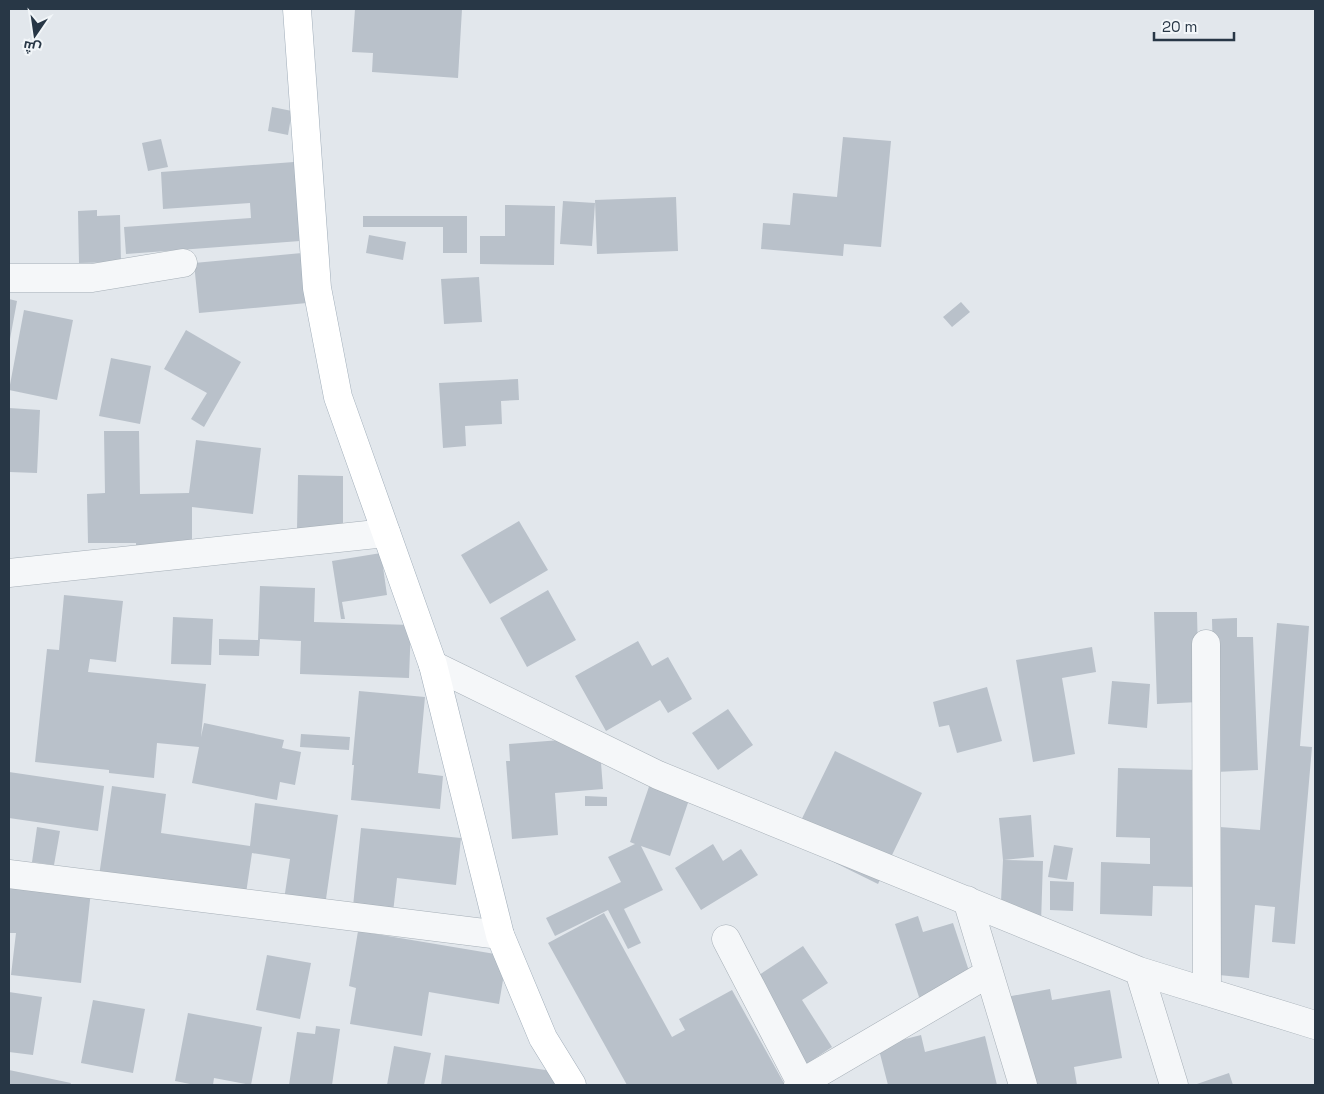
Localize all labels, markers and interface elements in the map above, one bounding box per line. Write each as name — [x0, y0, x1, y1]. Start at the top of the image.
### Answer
north arrow — [10, 10, 60, 60]
scale bar — [1154, 10, 1234, 42]
text: 20 m — [1162, 17, 1197, 36]
text: ش — [21, 37, 43, 58]

